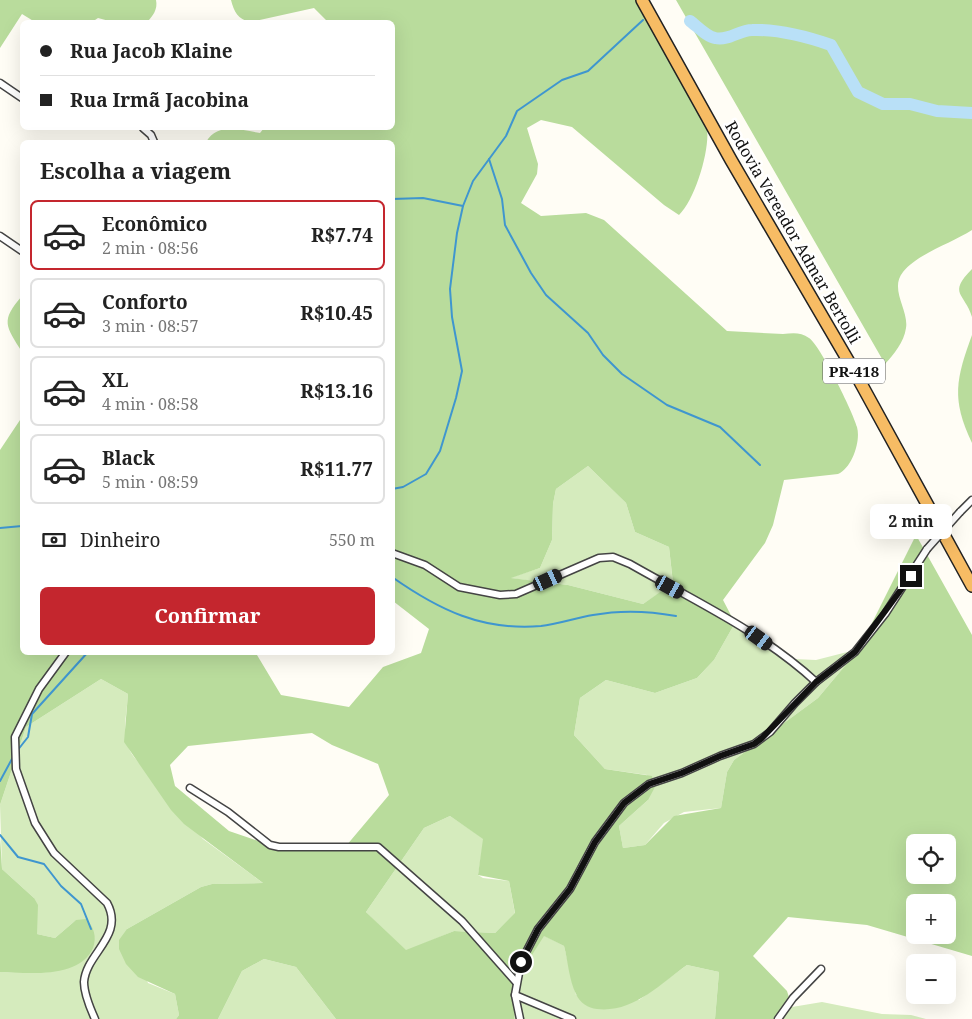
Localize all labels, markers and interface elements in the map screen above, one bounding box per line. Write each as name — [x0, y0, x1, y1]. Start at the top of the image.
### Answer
text: Rua Jacob Klaine — [70, 38, 233, 64]
text: Rua Irmã Jacobina — [70, 87, 249, 113]
street label: Rodovia Vereador Admar Bertolli — [720, 117, 866, 347]
text: Escolha a viagem — [40, 155, 231, 185]
text: Econômico — [102, 211, 208, 237]
icon: car — [42, 213, 87, 258]
text: R$7.74 — [311, 222, 373, 248]
text: 2 min · 08:56 — [102, 237, 198, 259]
text: Conforto — [102, 289, 188, 315]
icon: car — [42, 291, 87, 336]
text: R$10.45 — [300, 300, 373, 326]
text: 3 min · 08:57 — [102, 315, 198, 337]
road number: PR-418 — [823, 358, 885, 384]
text: XL — [102, 367, 128, 393]
icon: car — [42, 369, 87, 414]
text: R$13.16 — [300, 378, 373, 404]
text: 4 min · 08:58 — [102, 393, 198, 415]
text: Black — [102, 445, 155, 471]
icon: car — [42, 447, 87, 492]
text: R$11.77 — [300, 456, 373, 482]
text: 5 min · 08:59 — [102, 471, 198, 493]
callout: 2 min — [870, 504, 952, 538]
text: 2 min — [888, 510, 934, 532]
icon: cash — [40, 526, 68, 554]
text: Dinheiro — [80, 527, 160, 553]
text: 550 m — [329, 529, 375, 551]
route end — [900, 565, 922, 587]
car — [531, 567, 564, 593]
car — [653, 573, 686, 601]
button: Confirmar — [40, 587, 375, 645]
car — [742, 623, 775, 653]
map controls — [906, 834, 956, 1004]
button: locate — [906, 834, 956, 884]
button: + — [906, 894, 956, 944]
route start — [510, 951, 532, 973]
button: − — [906, 954, 956, 1004]

